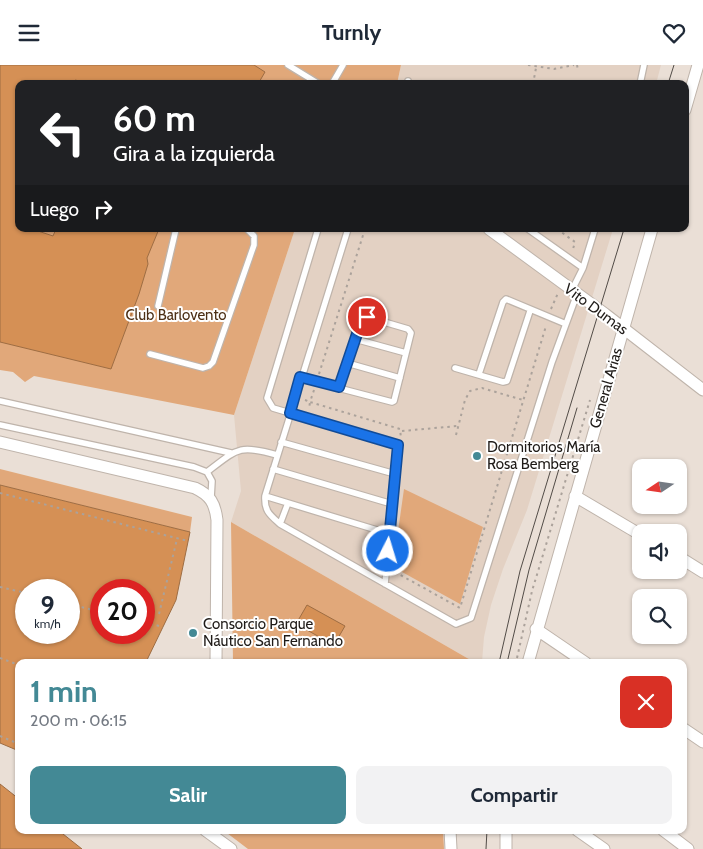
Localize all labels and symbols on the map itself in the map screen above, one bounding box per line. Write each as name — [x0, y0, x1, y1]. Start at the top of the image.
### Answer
street label: Vito Dumas — [560, 280, 632, 338]
pin — [346, 296, 388, 338]
park label: Club Barlovento — [125, 306, 227, 324]
street label: General Arias — [586, 346, 626, 430]
place label: Dormitorios María Rosa Bemberg — [487, 438, 601, 473]
marker: Dormitorios María Rosa Bemberg — [471, 450, 483, 462]
north arrow — [632, 459, 688, 514]
position arrow — [361, 524, 413, 576]
speed limit sign: 20 — [90, 579, 155, 644]
place label: Consorcio Parque Náutico San Fernando — [203, 615, 343, 650]
marker: Consorcio Parque Náutico San Fernando — [187, 627, 199, 639]

